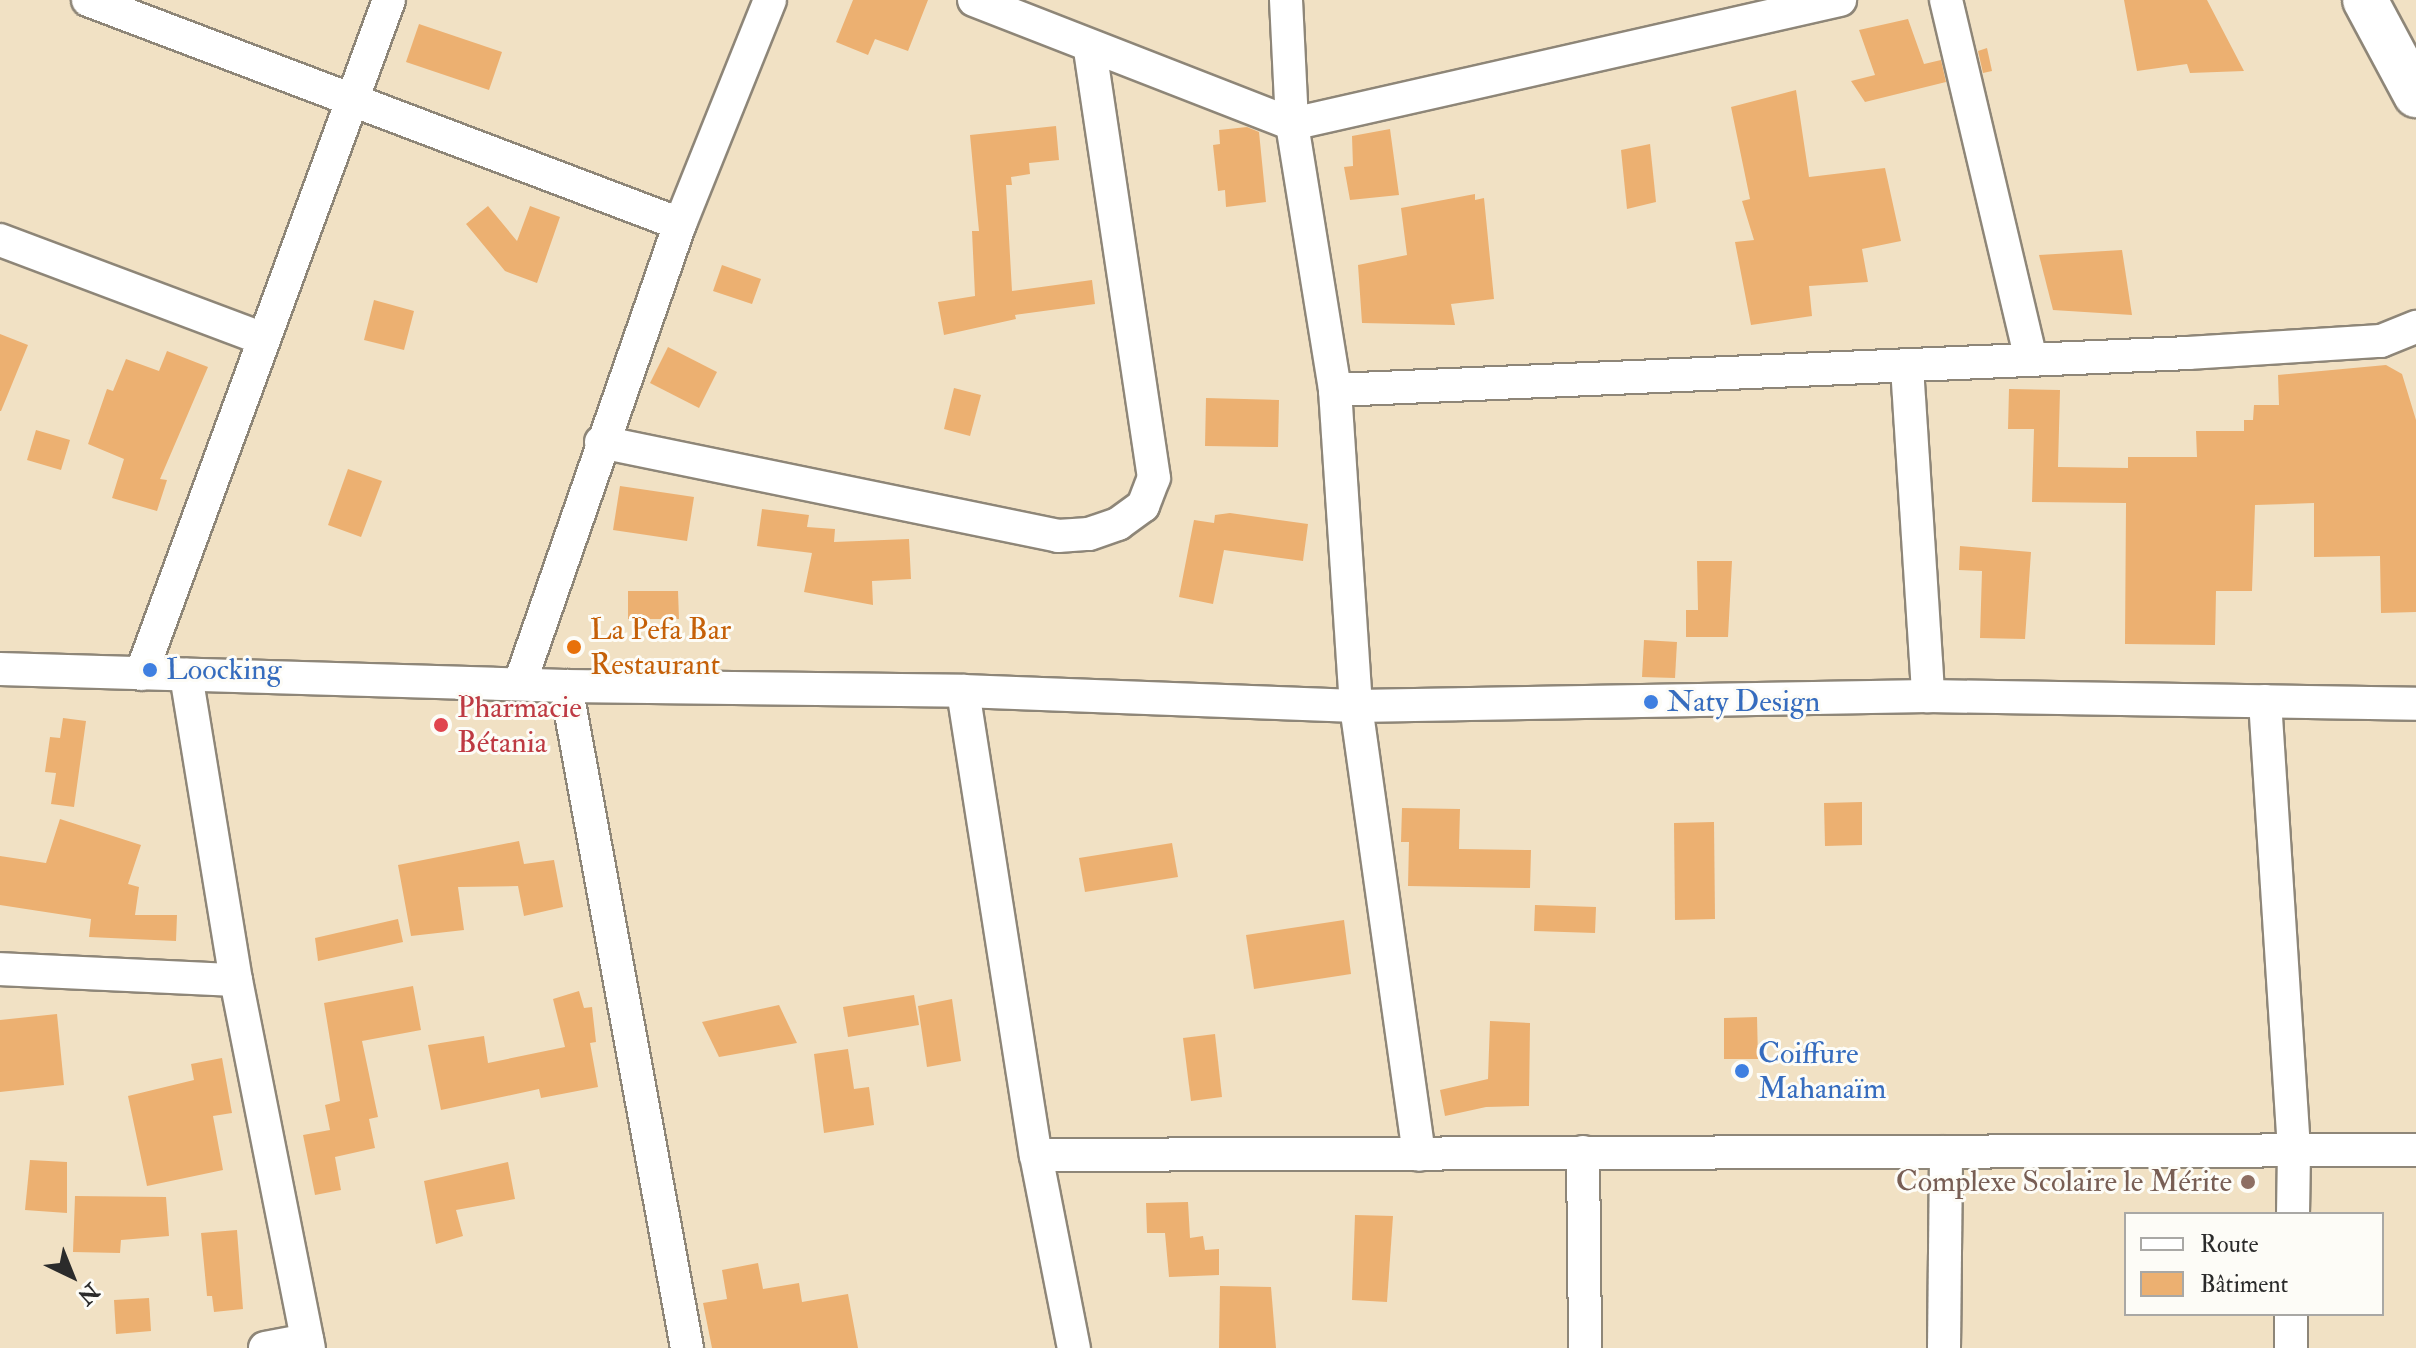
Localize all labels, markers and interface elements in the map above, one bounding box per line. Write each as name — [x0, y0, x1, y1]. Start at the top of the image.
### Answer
place label: La Pefa Bar Restaurant — [590, 612, 731, 682]
marker: La Pefa Bar Restaurant — [565, 638, 583, 656]
place label: Loocking — [166, 652, 281, 688]
marker: Loocking — [141, 661, 159, 679]
place label: Naty Design — [1667, 684, 1820, 720]
place label: Pharmacie Bétania — [457, 690, 582, 760]
marker: Naty Design — [1642, 693, 1660, 711]
marker: Pharmacie Bétania — [432, 716, 450, 734]
place label: Coiffure Mahanaïm — [1758, 1036, 1886, 1106]
marker: Coiffure Mahanaïm — [1733, 1062, 1751, 1080]
place label: Complexe Scolaire le Mérite — [1896, 1164, 2232, 1200]
marker: Complexe Scolaire le Mérite — [2239, 1173, 2257, 1191]
legend — [2124, 1212, 2384, 1316]
text: Route — [2200, 1229, 2259, 1260]
north arrow — [32, 1236, 112, 1316]
text: Bâtiment — [2200, 1269, 2288, 1300]
text: N — [72, 1277, 105, 1311]

